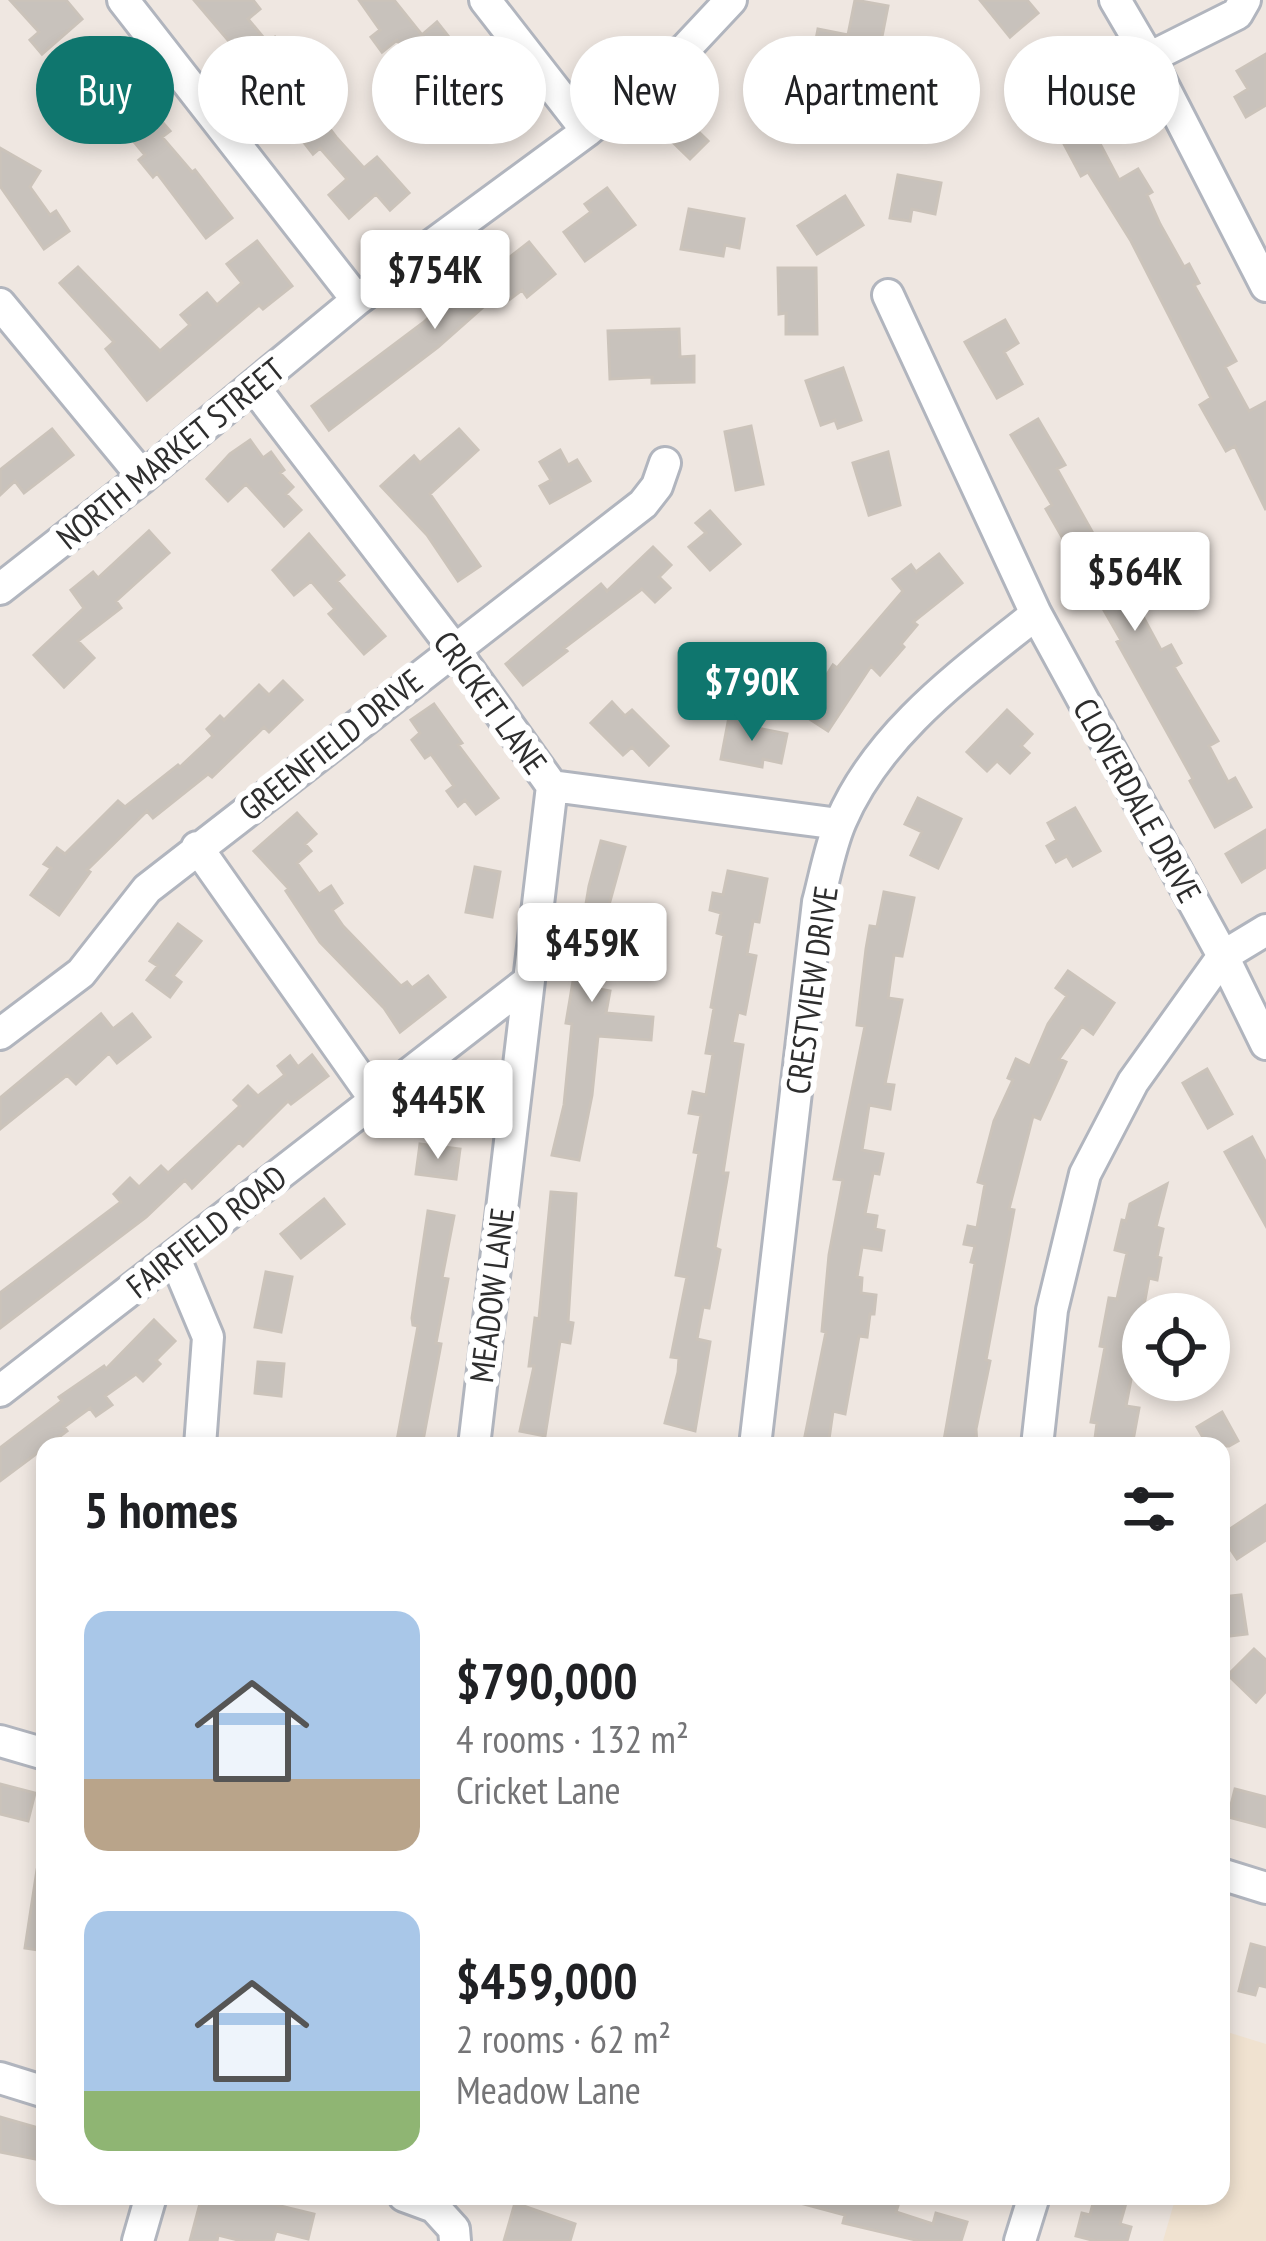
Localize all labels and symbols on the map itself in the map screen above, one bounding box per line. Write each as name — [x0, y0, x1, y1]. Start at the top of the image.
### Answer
pin: $754K — [351, 230, 519, 332]
street label: NORTH MARKET STREET — [47, 348, 293, 558]
pin: $564K — [1051, 532, 1219, 634]
street label: CRICKET LANE — [425, 622, 557, 782]
pin: $790K — [668, 642, 836, 744]
street label: GREENFIELD DRIVE — [229, 659, 431, 829]
street label: CLOVERDALE DRIVE — [1064, 690, 1212, 910]
street label: CRESTVIEW DRIVE — [775, 883, 847, 1097]
pin: $459K — [508, 903, 676, 1005]
pin: $445K — [354, 1060, 522, 1162]
street label: FAIRFIELD ROAD — [117, 1155, 295, 1307]
street label: MEADOW LANE — [459, 1205, 523, 1385]

